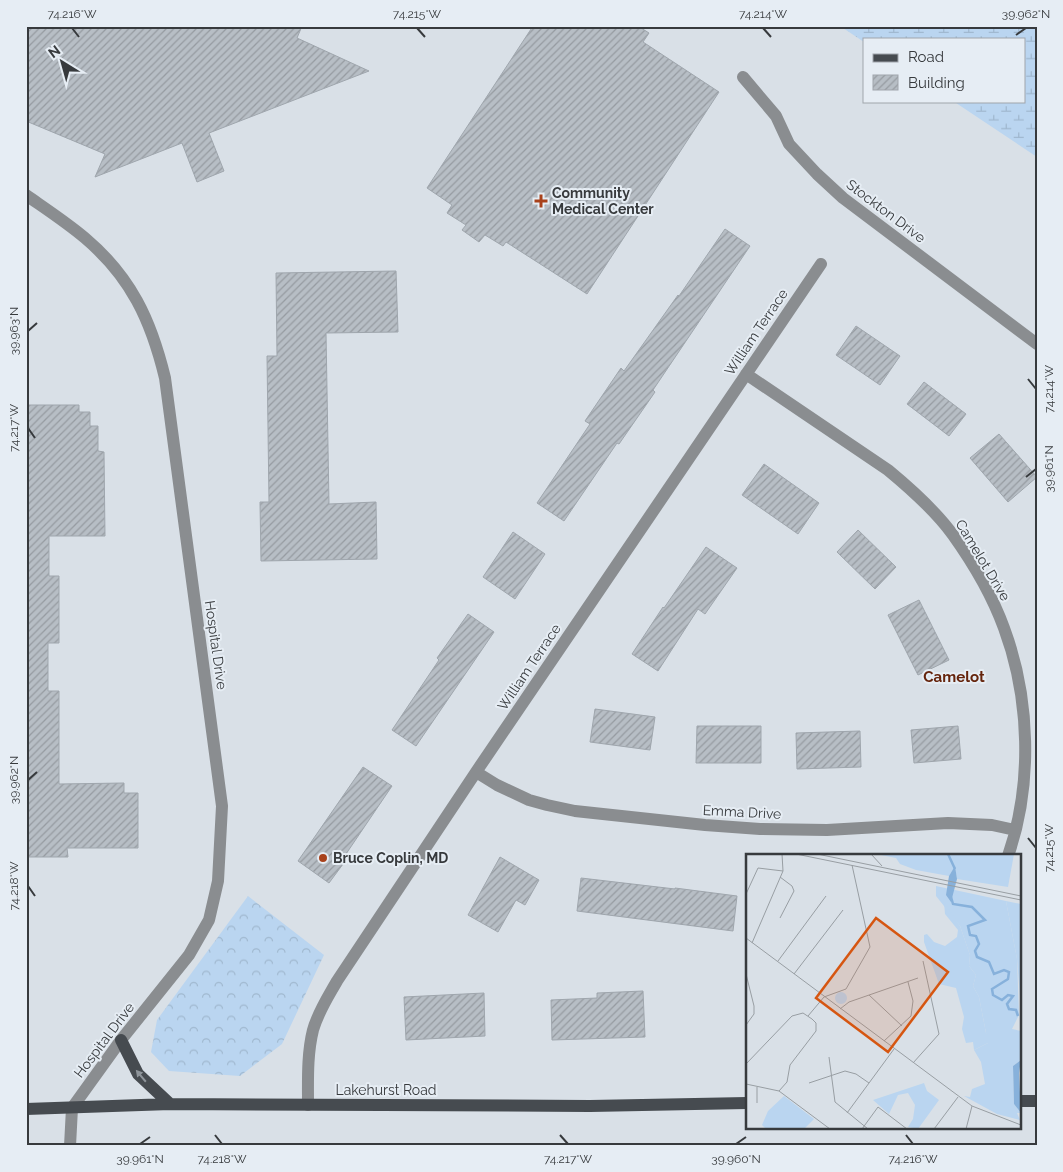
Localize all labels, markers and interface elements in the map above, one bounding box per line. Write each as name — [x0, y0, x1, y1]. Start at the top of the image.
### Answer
text: 74.216°W — [48, 7, 97, 21]
text: 74.215°W — [393, 7, 442, 21]
text: 74.214°W — [739, 7, 788, 21]
text: 39.962°N — [1002, 7, 1050, 21]
north arrow — [38, 38, 88, 88]
legend — [863, 38, 1026, 102]
text: N — [45, 42, 63, 61]
text: Road — [908, 48, 944, 66]
text: Building — [908, 74, 965, 92]
street label: Stockton Drive — [843, 176, 929, 246]
place label: Community Medical Center — [552, 185, 654, 217]
marker: Community Medical Center — [534, 194, 548, 208]
street label: William Terrace — [721, 286, 791, 378]
text: 39.963°N — [7, 307, 21, 355]
text: 74.214°W — [1042, 364, 1056, 413]
text: 74.217°W — [7, 404, 21, 452]
text: 39.961°N — [1042, 445, 1056, 493]
street label: Camelot Drive — [952, 516, 1014, 604]
street label: Hospital Drive — [202, 599, 230, 691]
street label: William Terrace — [494, 621, 564, 713]
district label: Camelot — [923, 668, 985, 686]
text: 39.962°N — [7, 756, 21, 804]
street label: Emma Drive — [702, 802, 782, 822]
text: 74.215°W — [1042, 823, 1056, 872]
place label: Bruce Coplin, MD — [333, 850, 448, 866]
marker: Bruce Coplin, MD — [317, 852, 329, 864]
inset map — [746, 854, 1020, 1130]
text: 74.218°W — [7, 861, 21, 910]
street label: Hospital Drive — [71, 999, 137, 1081]
one-way arrow — [135, 1069, 146, 1082]
street label: Lakehurst Road — [335, 1082, 437, 1098]
text: 39.961°N — [116, 1152, 164, 1166]
text: 74.218°W — [198, 1152, 247, 1166]
text: 74.217°W — [544, 1152, 592, 1166]
text: 39.960°N — [711, 1152, 761, 1166]
text: 74.216°W — [889, 1152, 938, 1166]

